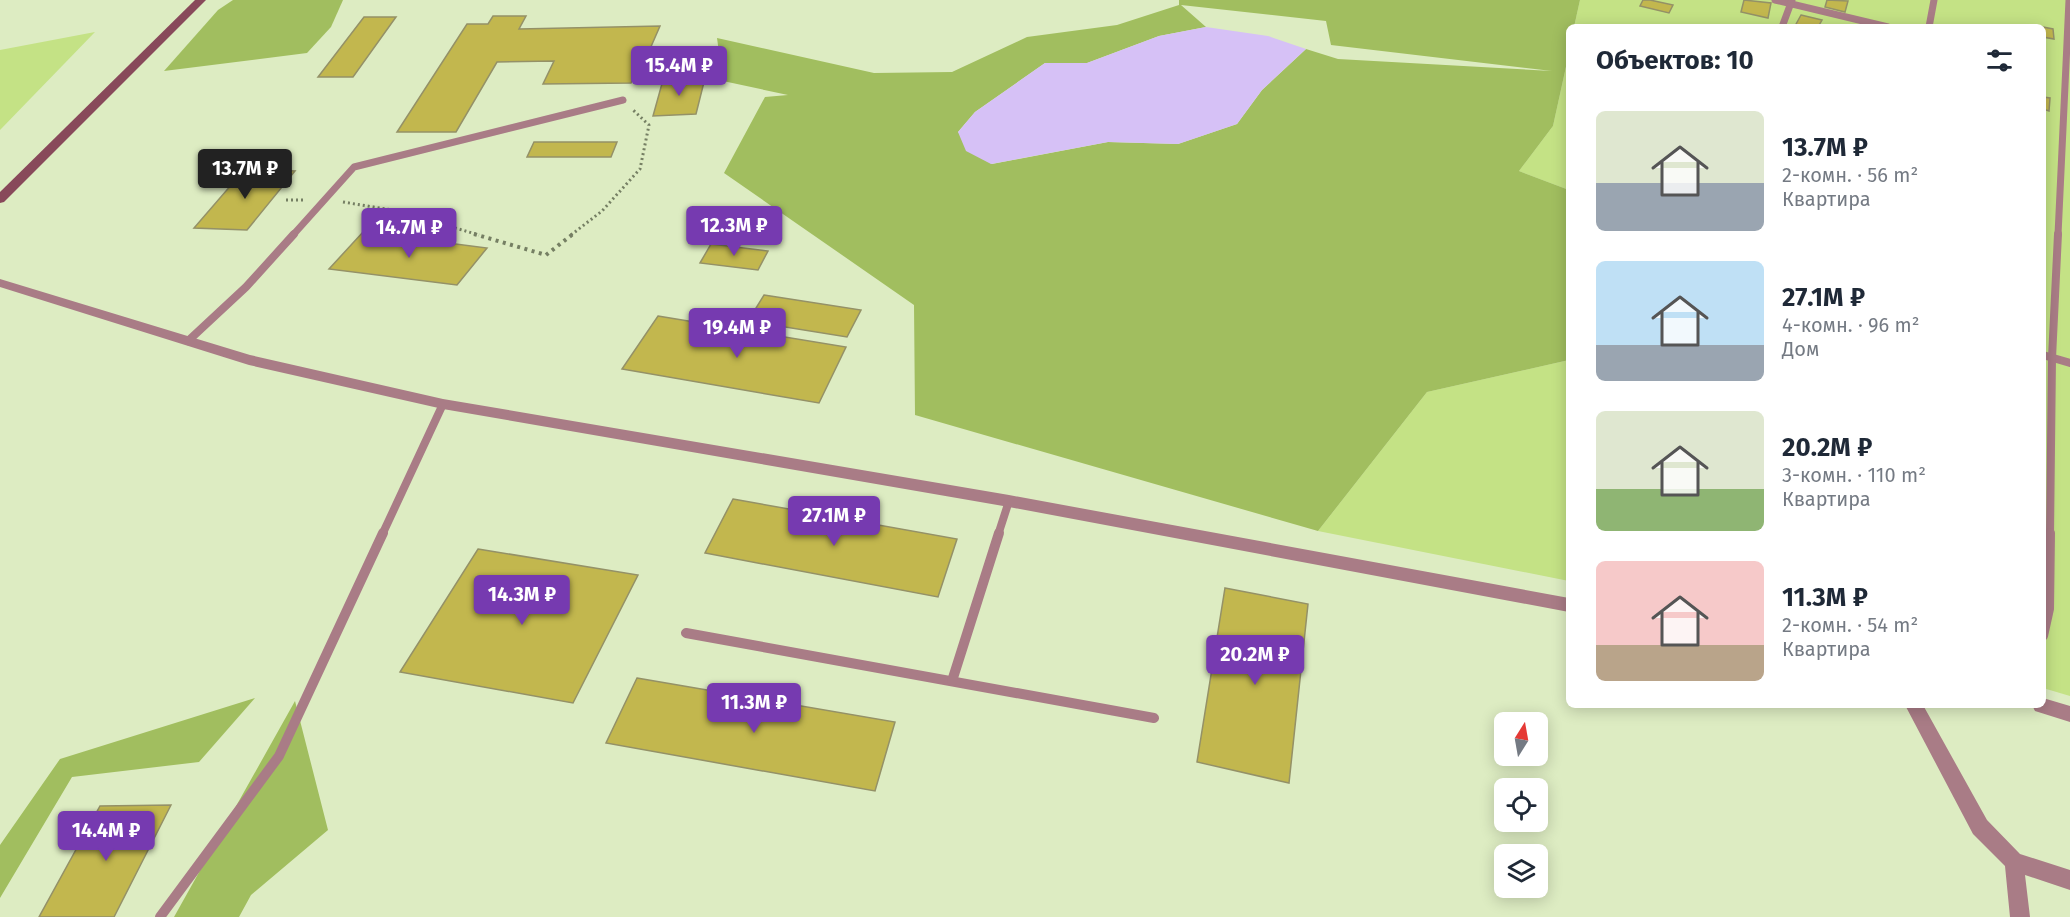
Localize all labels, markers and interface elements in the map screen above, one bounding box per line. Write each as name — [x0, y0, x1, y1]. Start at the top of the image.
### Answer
icon: filters — [1983, 44, 2016, 77]
text: Объектов: 10 — [1596, 45, 1754, 76]
pin: 15.4M ₽ — [624, 46, 734, 97]
text: 15.4M ₽ — [645, 53, 713, 77]
text: 13.7M ₽ — [1782, 132, 1868, 163]
icon: home — [1644, 135, 1716, 207]
pin: 13.7M ₽ — [190, 149, 300, 200]
text: 13.7M ₽ — [212, 156, 278, 180]
text: 2-комн. · 56 m² — [1782, 163, 1918, 187]
text: Квартира — [1782, 187, 1871, 211]
pin: 12.3M ₽ — [679, 206, 789, 257]
pin: 14.7M ₽ — [354, 208, 464, 259]
text: 12.3M ₽ — [700, 213, 768, 237]
text: 14.7M ₽ — [375, 215, 443, 239]
text: 27.1M ₽ — [1782, 282, 1865, 313]
icon: home — [1644, 285, 1716, 357]
pin: 19.4M ₽ — [682, 308, 792, 359]
text: 4-комн. · 96 m² — [1782, 313, 1920, 337]
text: 19.4M ₽ — [703, 315, 771, 339]
text: Дом — [1782, 337, 1819, 361]
text: 20.2M ₽ — [1782, 432, 1872, 463]
icon: home — [1644, 435, 1716, 507]
text: 3-комн. · 110 m² — [1782, 463, 1926, 487]
text: Квартира — [1782, 487, 1871, 511]
pin: 27.1M ₽ — [779, 496, 889, 547]
text: 27.1M ₽ — [802, 503, 866, 527]
pin: 14.3M ₽ — [467, 575, 577, 626]
text: 14.3M ₽ — [488, 582, 556, 606]
text: 11.3M ₽ — [1782, 582, 1868, 613]
icon: home — [1644, 585, 1716, 657]
text: 2-комн. · 54 m² — [1782, 613, 1918, 637]
pin: 20.2M ₽ — [1200, 635, 1310, 686]
text: Квартира — [1782, 637, 1871, 661]
text: 20.2M ₽ — [1220, 642, 1290, 666]
pin: 11.3M ₽ — [699, 683, 809, 734]
text: 11.3M ₽ — [721, 690, 787, 714]
north arrow — [1494, 712, 1548, 766]
map controls — [1494, 712, 1548, 898]
button: locate — [1494, 778, 1548, 832]
pin: 14.4M ₽ — [51, 811, 161, 862]
text: 14.4M ₽ — [72, 818, 140, 842]
button: layers — [1494, 844, 1548, 898]

